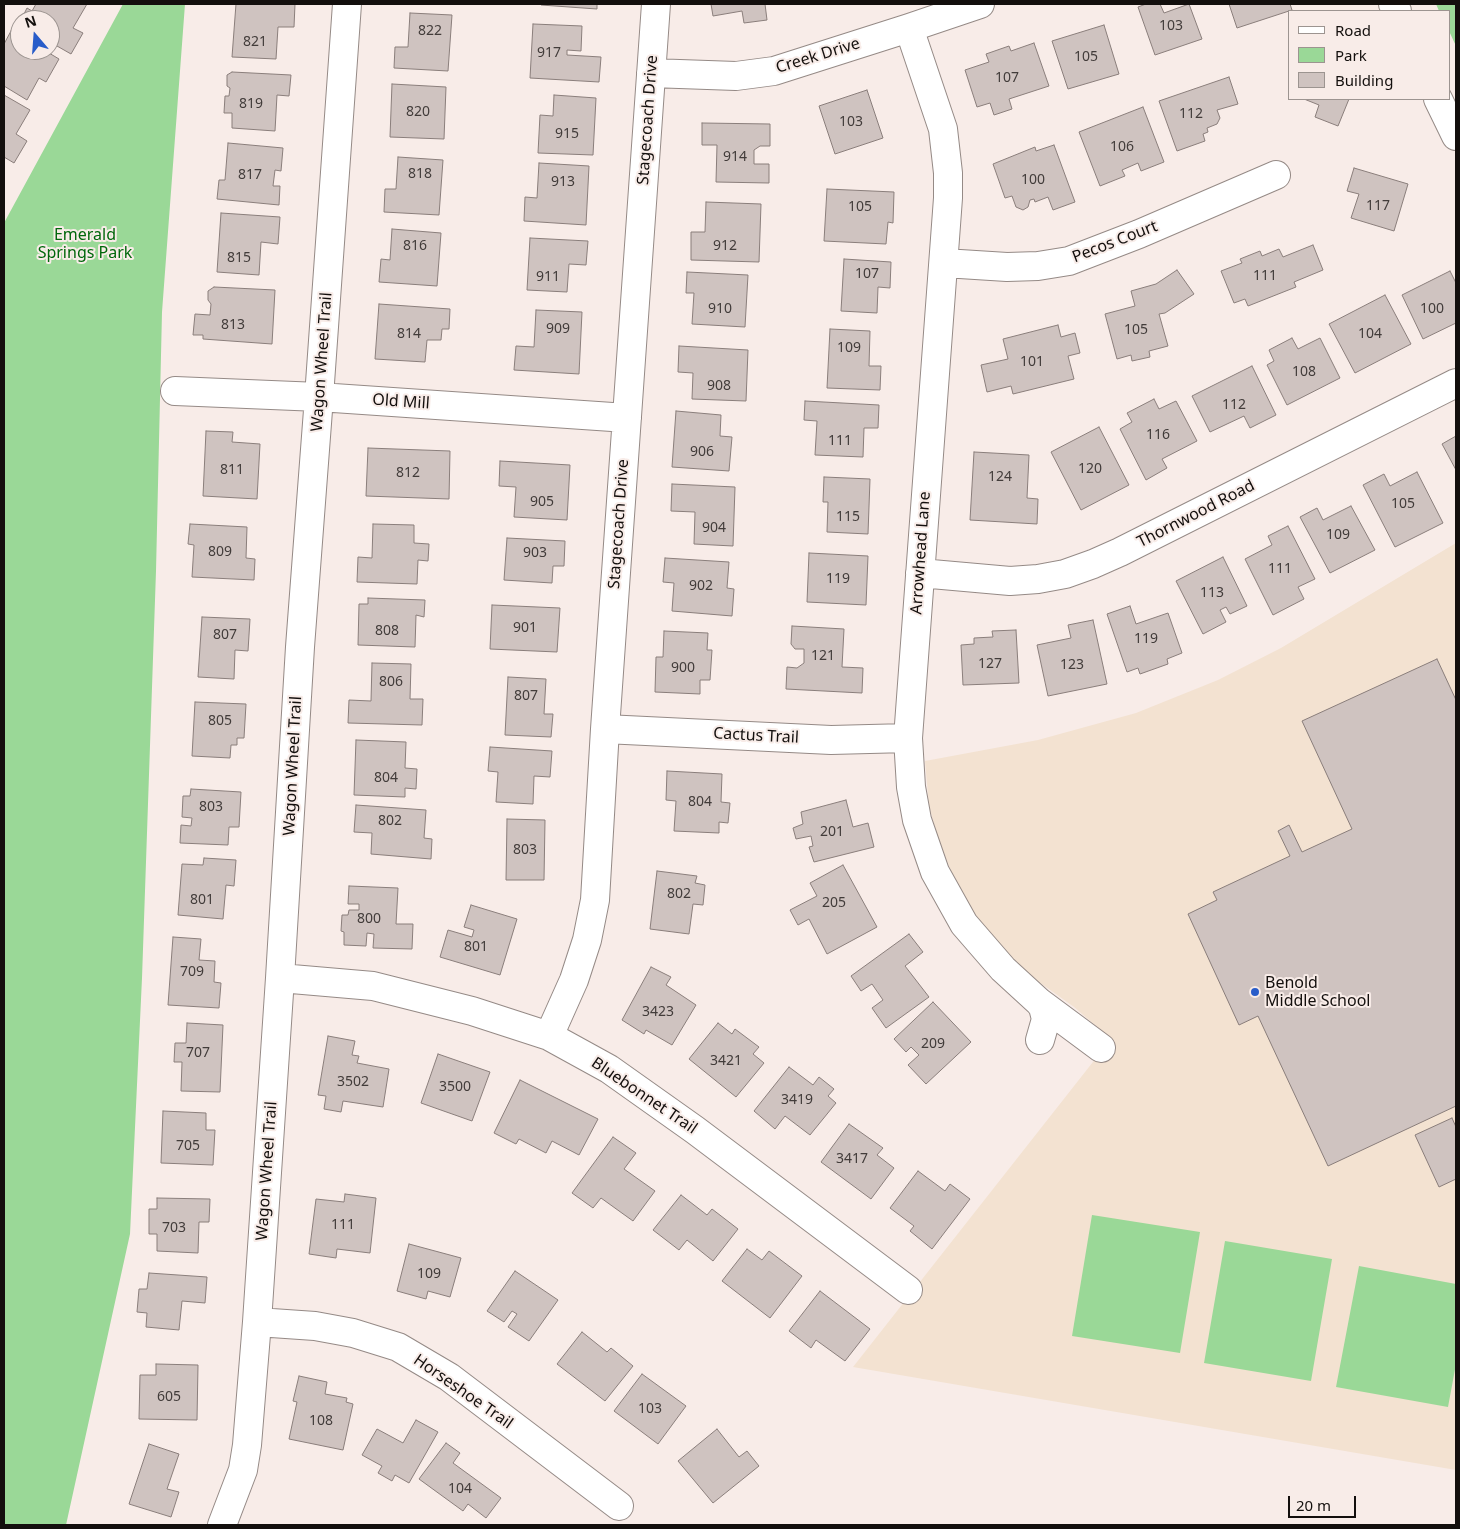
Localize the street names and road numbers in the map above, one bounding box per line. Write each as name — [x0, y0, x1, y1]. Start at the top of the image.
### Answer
street label: Creek Drive — [774, 34, 862, 78]
street label: Stagecoach Drive — [634, 54, 662, 186]
street label: Pecos Court — [1070, 217, 1160, 267]
street label: Wagon Wheel Trail — [308, 292, 336, 432]
street label: Old Mill — [372, 390, 430, 414]
street label: Stagecoach Drive — [605, 458, 633, 590]
street label: Thornwood Road — [1134, 476, 1258, 552]
street label: Arrowhead Lane — [907, 491, 935, 615]
street label: Wagon Wheel Trail — [280, 696, 306, 836]
street label: Cactus Trail — [713, 724, 799, 748]
street label: Bluebonnet Trail — [588, 1054, 700, 1138]
street label: Wagon Wheel Trail — [253, 1101, 281, 1241]
street label: Horseshoe Trail — [410, 1351, 516, 1433]

